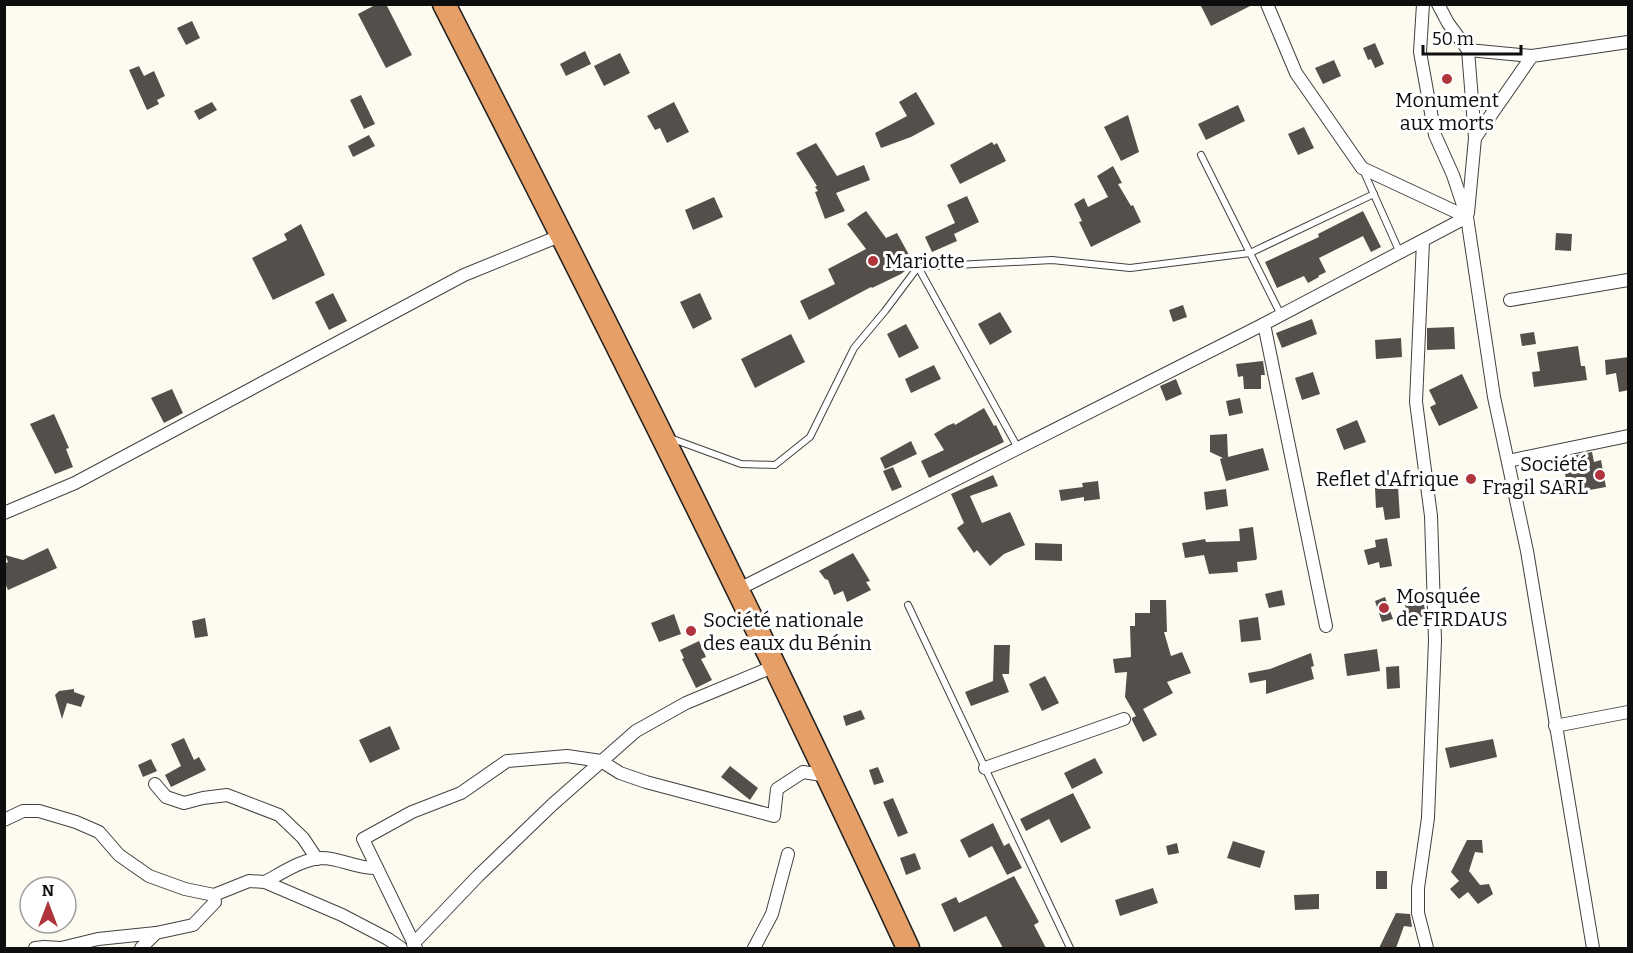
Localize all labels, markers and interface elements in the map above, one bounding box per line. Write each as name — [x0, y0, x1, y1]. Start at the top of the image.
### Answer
scale bar — [1423, 18, 1520, 56]
text: 50 m — [1432, 28, 1474, 50]
marker: Monument aux morts — [1440, 72, 1454, 86]
place label: Monument aux morts — [1395, 88, 1499, 135]
place label: Mariotte — [885, 249, 965, 273]
marker: Mariotte — [866, 254, 880, 268]
place label: Société Fragil SARL — [1482, 452, 1588, 499]
place label: Reflet d'Afrique — [1316, 467, 1459, 491]
marker: Société Fragil SARL — [1593, 468, 1607, 482]
marker: Reflet d'Afrique — [1464, 472, 1478, 486]
place label: Mosquée de FIRDAUS — [1396, 584, 1508, 631]
marker: Mosquée de FIRDAUS — [1377, 601, 1391, 615]
place label: Société nationale des eaux du Bénin — [703, 608, 872, 655]
marker: Société nationale des eaux du Bénin — [684, 624, 698, 638]
north arrow — [18, 875, 78, 935]
text: N — [42, 881, 54, 900]

